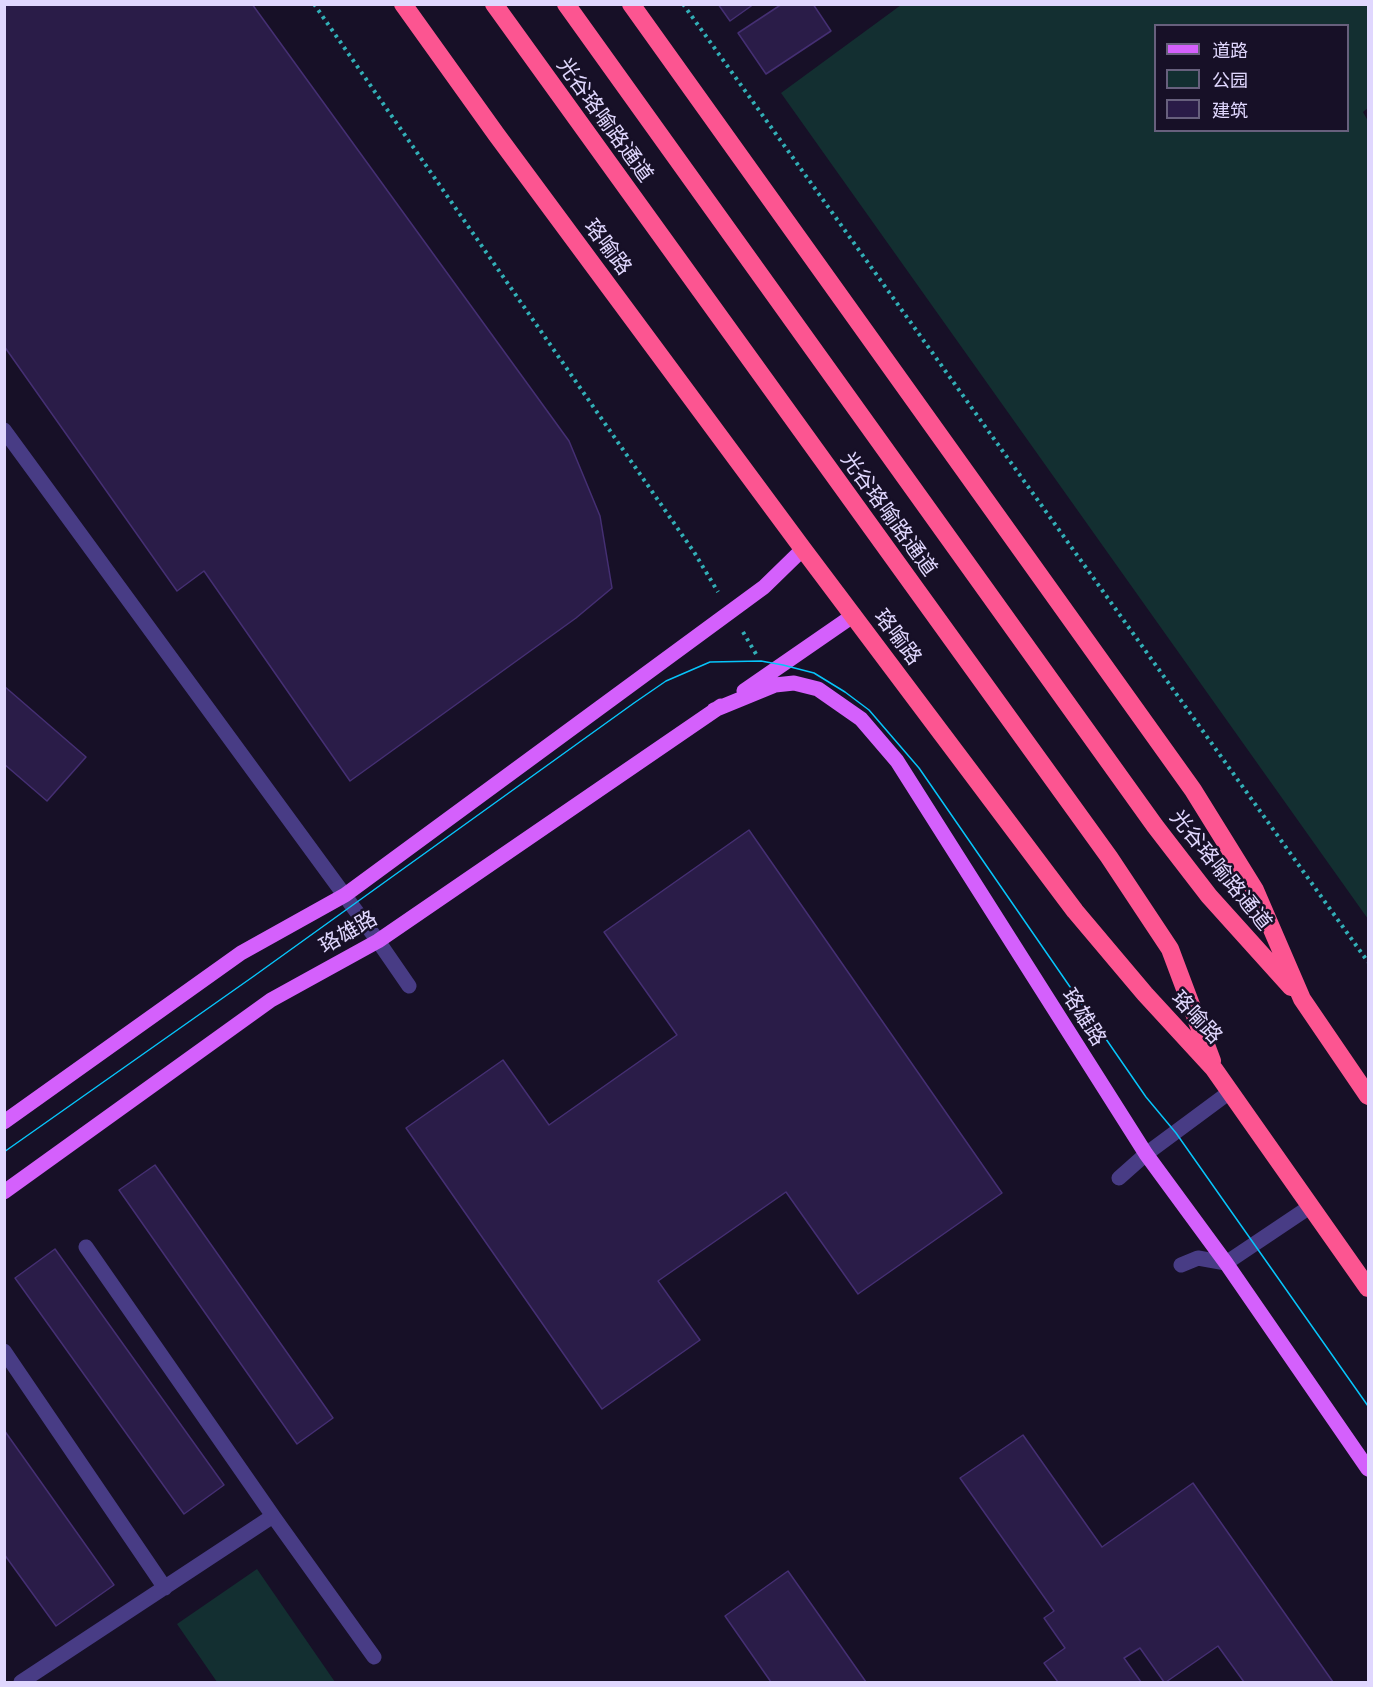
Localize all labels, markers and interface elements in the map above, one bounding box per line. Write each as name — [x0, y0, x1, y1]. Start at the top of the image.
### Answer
legend — [1154, 24, 1349, 132]
text: 道路 — [1212, 40, 1248, 60]
street label: 光谷珞喻路通道 — [552, 53, 658, 187]
text: 公园 — [1212, 70, 1248, 90]
text: 建筑 — [1212, 100, 1248, 120]
street label: 珞喻路 — [579, 214, 637, 280]
street label: 光谷珞喻路通道 — [836, 447, 942, 581]
street label: 珞喻路 — [869, 604, 927, 670]
street label: 光谷珞喻路通道 — [1165, 805, 1277, 935]
street label: 珞雄路 — [314, 905, 382, 959]
street label: 珞雄路 — [1057, 984, 1111, 1050]
street label: 珞喻路 — [1166, 985, 1228, 1049]

